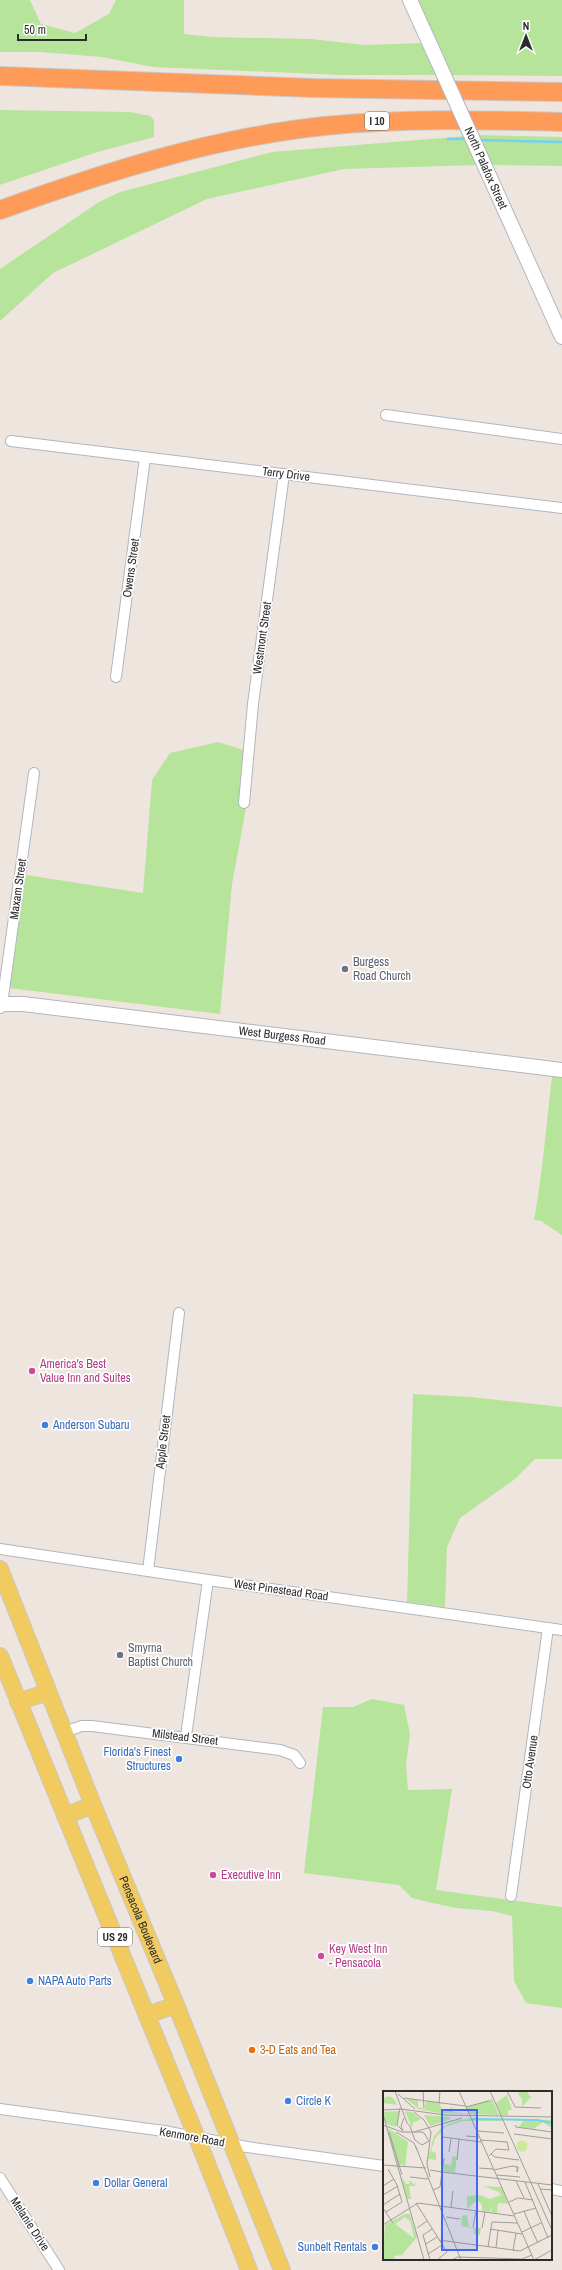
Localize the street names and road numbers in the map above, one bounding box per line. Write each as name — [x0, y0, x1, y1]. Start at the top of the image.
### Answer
road number: I 10 — [365, 112, 389, 130]
street label: North Palafox Street — [461, 124, 511, 212]
street label: Terry Drive — [261, 463, 311, 485]
street label: Owens Street — [119, 537, 143, 599]
street label: Westmont Street — [249, 600, 275, 675]
street label: Maxam Street — [6, 857, 30, 920]
street label: West Burgess Road — [238, 1022, 327, 1049]
street label: Apple Street — [152, 1414, 174, 1471]
street label: West Pinestead Road — [233, 1575, 329, 1605]
street label: Milstead Street — [151, 1725, 219, 1749]
street label: Otto Avenue — [518, 1734, 542, 1790]
street label: Pensacola Boulevard — [115, 1874, 166, 1966]
road number: US 29 — [98, 1928, 132, 1946]
street label: Kenmore Road — [158, 2123, 226, 2151]
street label: Melanie Drive — [7, 2194, 53, 2254]

